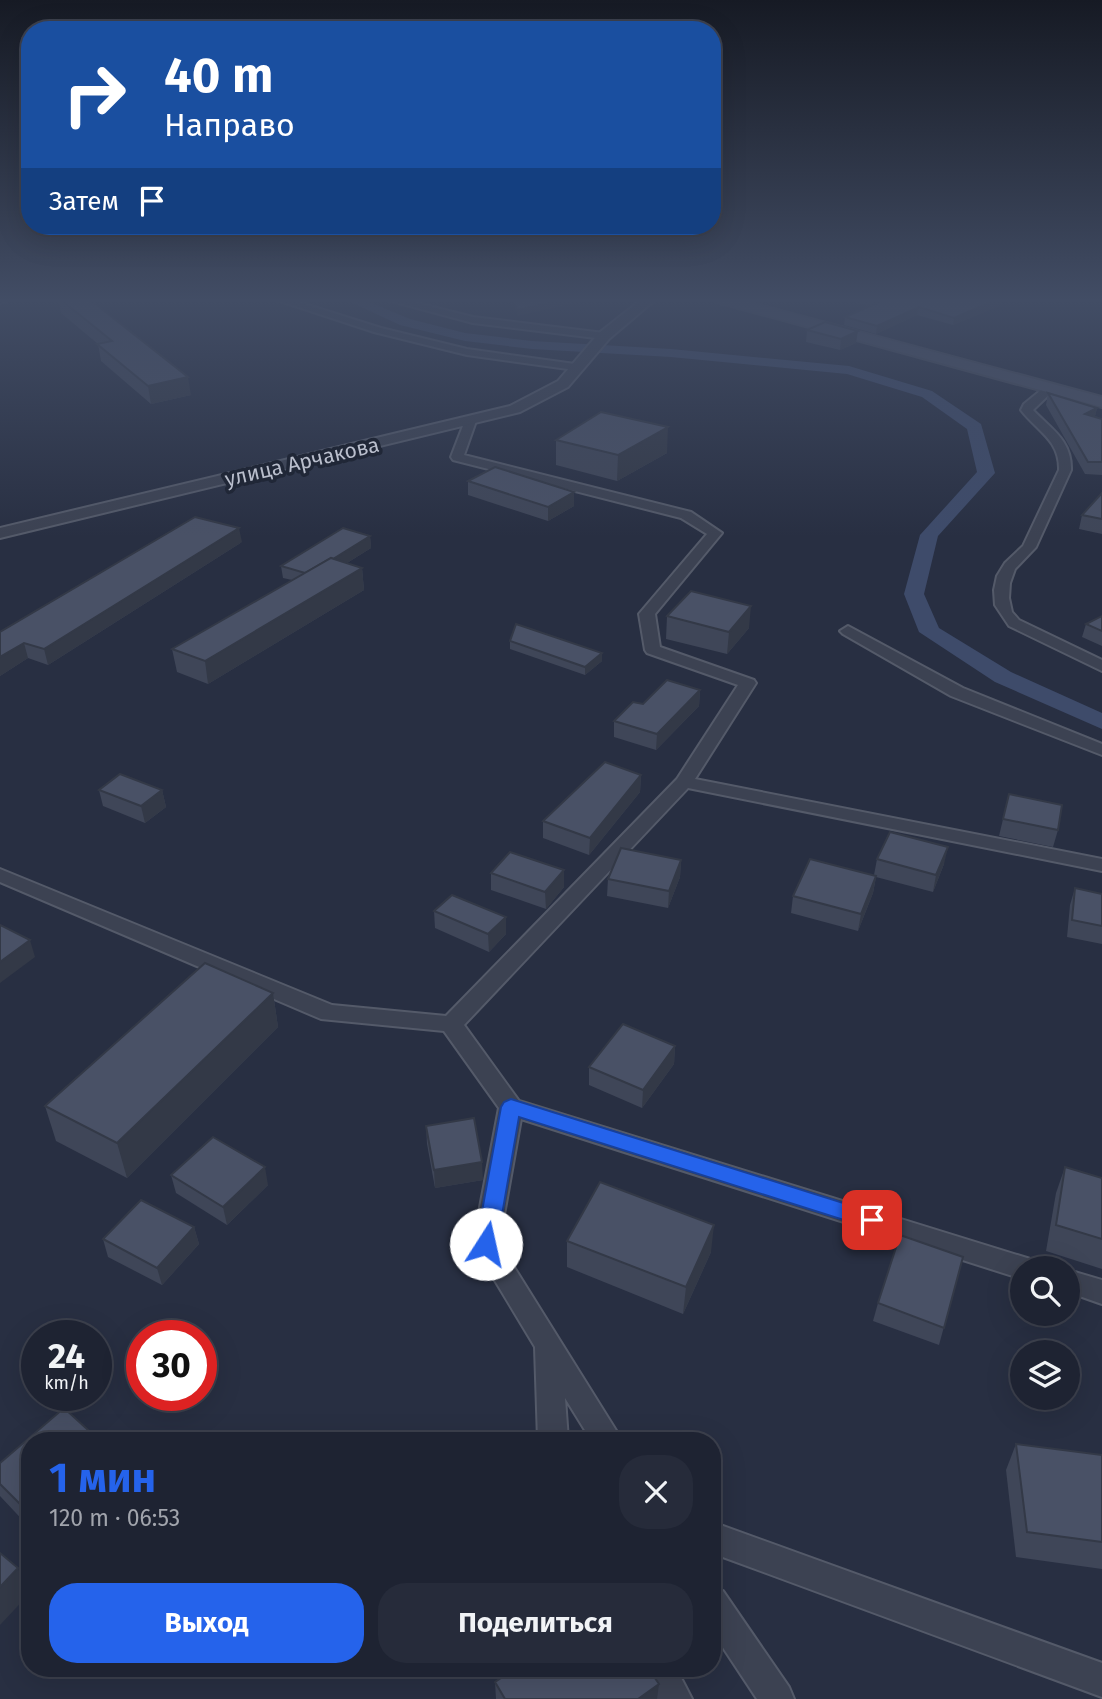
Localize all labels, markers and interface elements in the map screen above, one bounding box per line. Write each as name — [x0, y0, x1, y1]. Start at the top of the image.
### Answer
text: 40 m — [164, 46, 273, 105]
icon: right — [49, 49, 140, 140]
text: Направо — [164, 106, 295, 144]
icon: arrive — [133, 182, 171, 220]
text: Затем — [49, 186, 119, 217]
street label: улица Арчакова — [222, 432, 382, 492]
pin — [842, 1190, 902, 1250]
icon: arrive — [853, 1201, 891, 1239]
position arrow — [449, 1207, 523, 1281]
map controls — [1010, 1256, 1080, 1410]
button: search — [1010, 1256, 1080, 1326]
speed limit sign: 30 — [126, 1320, 217, 1411]
text: 24 — [48, 1335, 85, 1377]
button: layers — [1010, 1340, 1080, 1410]
text: km/h — [44, 1372, 89, 1394]
text: 1 мин — [49, 1453, 156, 1503]
button: close — [619, 1455, 693, 1529]
text: 120 m · 06:53 — [49, 1504, 180, 1532]
button: Выход — [49, 1583, 364, 1663]
button: Поделиться — [378, 1583, 693, 1663]

